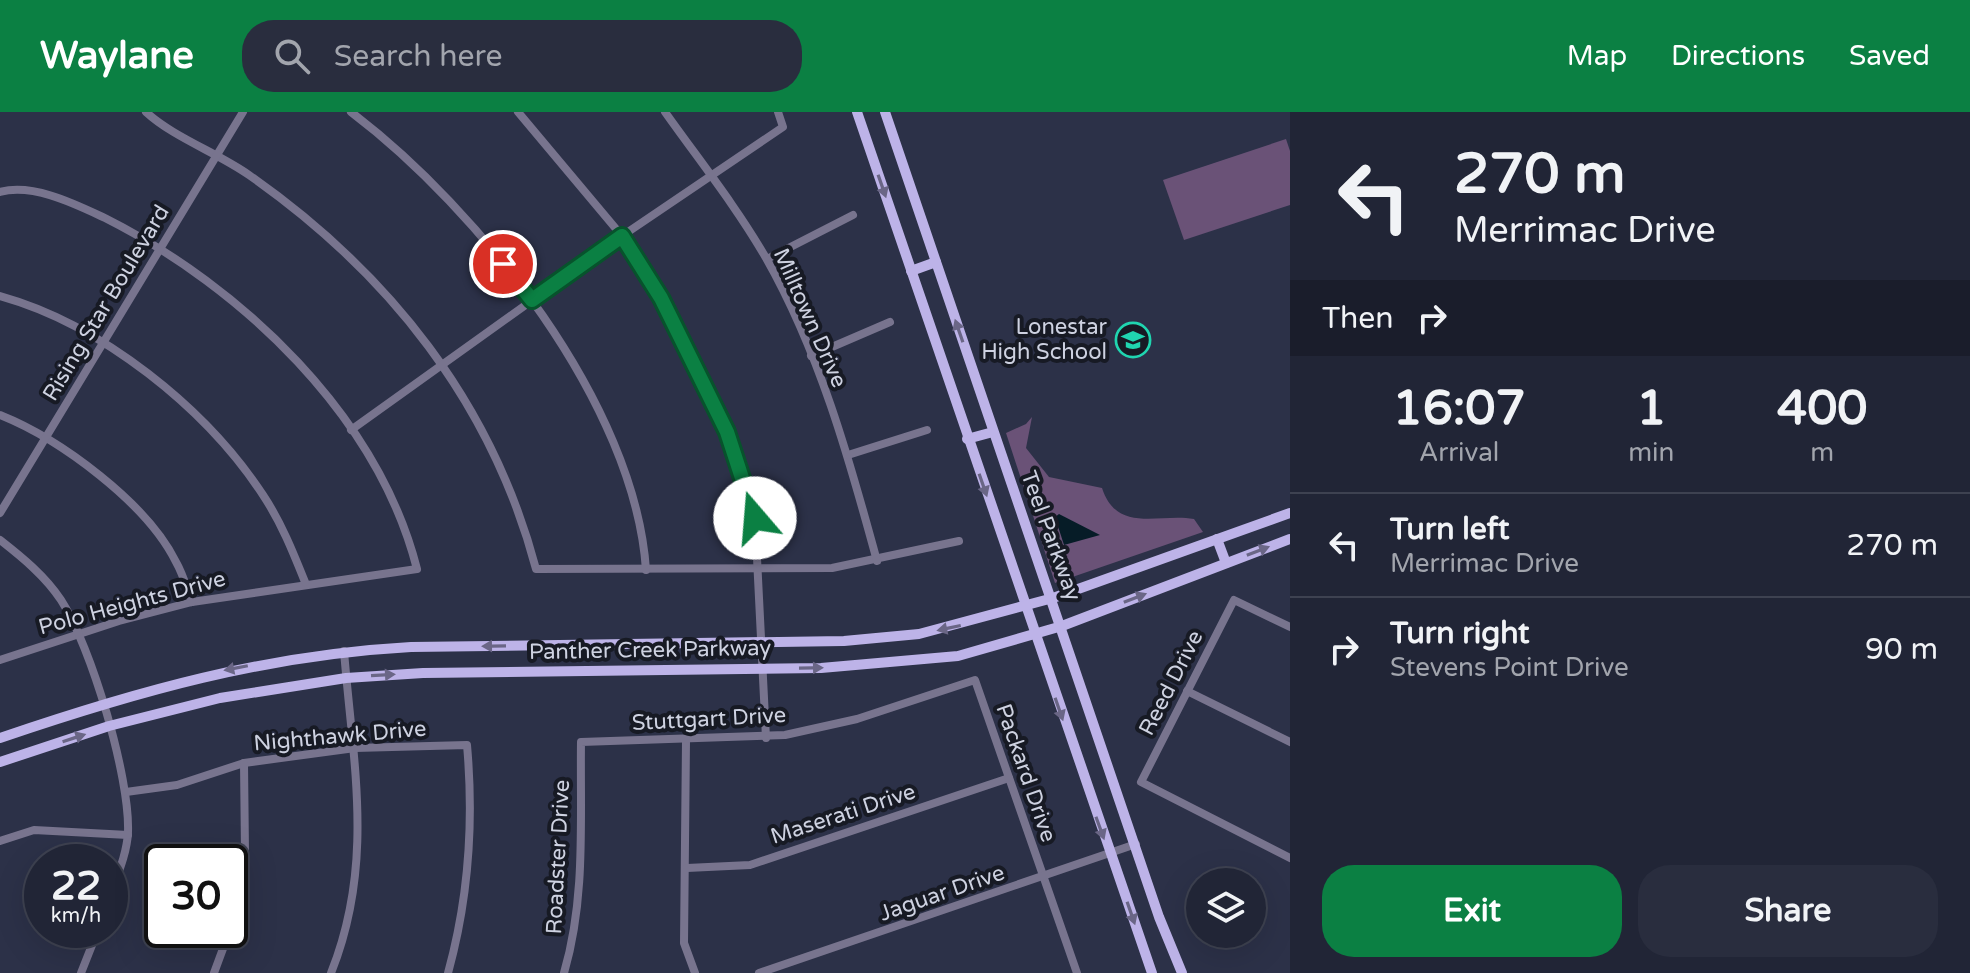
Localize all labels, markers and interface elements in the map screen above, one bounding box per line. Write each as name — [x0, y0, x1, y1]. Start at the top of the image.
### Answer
search box — [242, 20, 802, 92]
text: Waylane — [40, 33, 194, 79]
icon: search — [270, 34, 314, 78]
text: Search here — [334, 38, 503, 75]
text: Map — [1567, 39, 1627, 73]
text: Directions — [1671, 39, 1805, 73]
text: Saved — [1849, 39, 1930, 73]
text: 270 m — [1454, 141, 1625, 208]
icon: left — [1322, 144, 1426, 248]
one-way arrow — [877, 174, 889, 198]
street label: Rising Star Boulevard — [37, 200, 175, 406]
text: Merrimac Drive — [1454, 209, 1716, 252]
pin — [469, 230, 537, 298]
icon: arrive — [481, 242, 525, 286]
street label: Milltown Drive — [768, 244, 852, 392]
icon: right — [1410, 296, 1454, 340]
text: Then — [1322, 300, 1394, 337]
place label: Lonestar High School — [981, 314, 1108, 365]
one-way arrow — [953, 319, 965, 343]
school or university icon: Lonestar High School — [1114, 321, 1152, 359]
text: 16:07 — [1393, 380, 1526, 438]
text: 1 — [1636, 380, 1666, 438]
text: 400 — [1777, 380, 1867, 438]
text: Arrival — [1419, 437, 1499, 468]
text: min — [1628, 437, 1674, 468]
text: m — [1810, 437, 1834, 468]
street label: Teel Parkway — [1015, 467, 1087, 605]
one-way arrow — [977, 474, 989, 498]
position arrow — [713, 476, 797, 560]
text: Turn left — [1390, 511, 1509, 548]
icon: left — [1322, 523, 1366, 567]
text: 270 m — [1846, 527, 1938, 564]
one-way arrow — [1246, 544, 1270, 557]
text: Merrimac Drive — [1390, 548, 1579, 579]
street label: Polo Heights Drive — [36, 566, 228, 640]
one-way arrow — [1123, 591, 1147, 604]
text: Turn right — [1390, 615, 1530, 652]
one-way arrow — [936, 622, 961, 635]
street label: Reed Drive — [1133, 626, 1209, 740]
icon: right — [1322, 627, 1366, 671]
text: 90 m — [1865, 631, 1938, 668]
street label: Panther Creek Parkway — [529, 635, 771, 665]
one-way arrow — [481, 639, 506, 652]
text: Stevens Point Drive — [1390, 652, 1629, 683]
one-way arrow — [799, 662, 824, 674]
one-way arrow — [223, 663, 248, 675]
one-way arrow — [371, 669, 396, 682]
one-way arrow — [1054, 697, 1066, 721]
street label: Packard Drive — [990, 701, 1062, 845]
street label: Stuttgart Drive — [631, 702, 787, 736]
street label: Nighthawk Drive — [253, 716, 427, 756]
one-way arrow — [62, 731, 86, 743]
street label: Maserati Drive — [767, 778, 919, 850]
street label: Roadster Drive — [541, 779, 575, 935]
one-way arrow — [1095, 816, 1107, 840]
speed limit sign: 30 — [144, 844, 248, 948]
street label: Jaguar Drive — [876, 859, 1008, 927]
text: 22 — [51, 862, 101, 910]
button: Exit — [1322, 865, 1622, 957]
button: Share — [1638, 865, 1938, 957]
map controls — [1186, 868, 1266, 948]
button: layers — [1186, 868, 1266, 948]
one-way arrow — [1125, 902, 1137, 926]
text: km/h — [51, 904, 101, 928]

